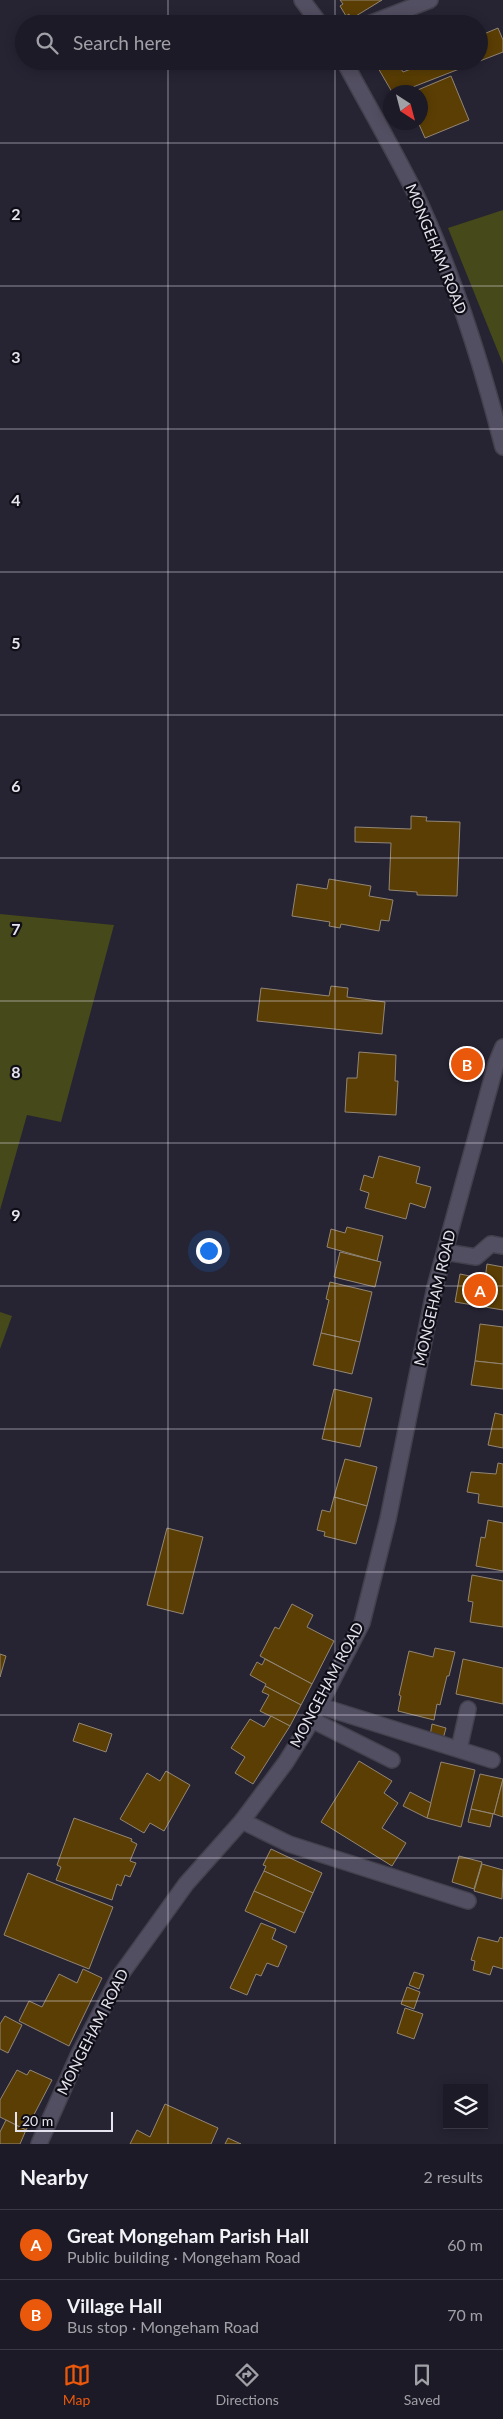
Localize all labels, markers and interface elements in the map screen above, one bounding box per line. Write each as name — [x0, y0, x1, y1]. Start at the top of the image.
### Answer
search box — [15, 15, 488, 70]
icon: search — [33, 29, 61, 57]
text: Search here — [73, 31, 171, 54]
north arrow — [383, 85, 428, 130]
street label: MONGEHAM ROAD — [403, 181, 471, 316]
text: 2 — [11, 204, 21, 223]
text: 3 — [11, 347, 21, 366]
text: 4 — [11, 490, 21, 509]
text: 5 — [11, 633, 21, 652]
text: 6 — [11, 776, 21, 795]
text: 7 — [11, 919, 21, 938]
pin: B — [451, 1045, 483, 1083]
text: 8 — [11, 1062, 21, 1081]
text: 9 — [11, 1205, 21, 1224]
street label: MONGEHAM ROAD — [410, 1228, 458, 1368]
your location — [196, 1238, 222, 1264]
pin: A — [464, 1271, 496, 1309]
street label: MONGEHAM ROAD — [286, 1619, 367, 1750]
street label: MONGEHAM ROAD — [53, 1966, 132, 2098]
map controls — [443, 2084, 488, 2129]
button: layers — [443, 2084, 488, 2129]
scale bar — [15, 2109, 112, 2132]
text: 20 m — [22, 2112, 53, 2129]
text: Nearby — [20, 2164, 88, 2189]
text: 2 results — [423, 2167, 483, 2186]
text: Great Mongeham Parish Hall — [67, 2224, 309, 2247]
text: A — [30, 2235, 42, 2254]
text: 60 m — [447, 2235, 483, 2254]
text: Public building · Mongeham Road — [67, 2247, 301, 2266]
text: Village Hall — [67, 2294, 162, 2317]
text: B — [31, 2305, 41, 2324]
text: 70 m — [447, 2305, 483, 2324]
text: Bus stop · Mongeham Road — [67, 2317, 259, 2336]
tab: Map — [63, 2361, 91, 2408]
tab: Directions — [216, 2361, 279, 2408]
tab: Saved — [404, 2361, 440, 2408]

